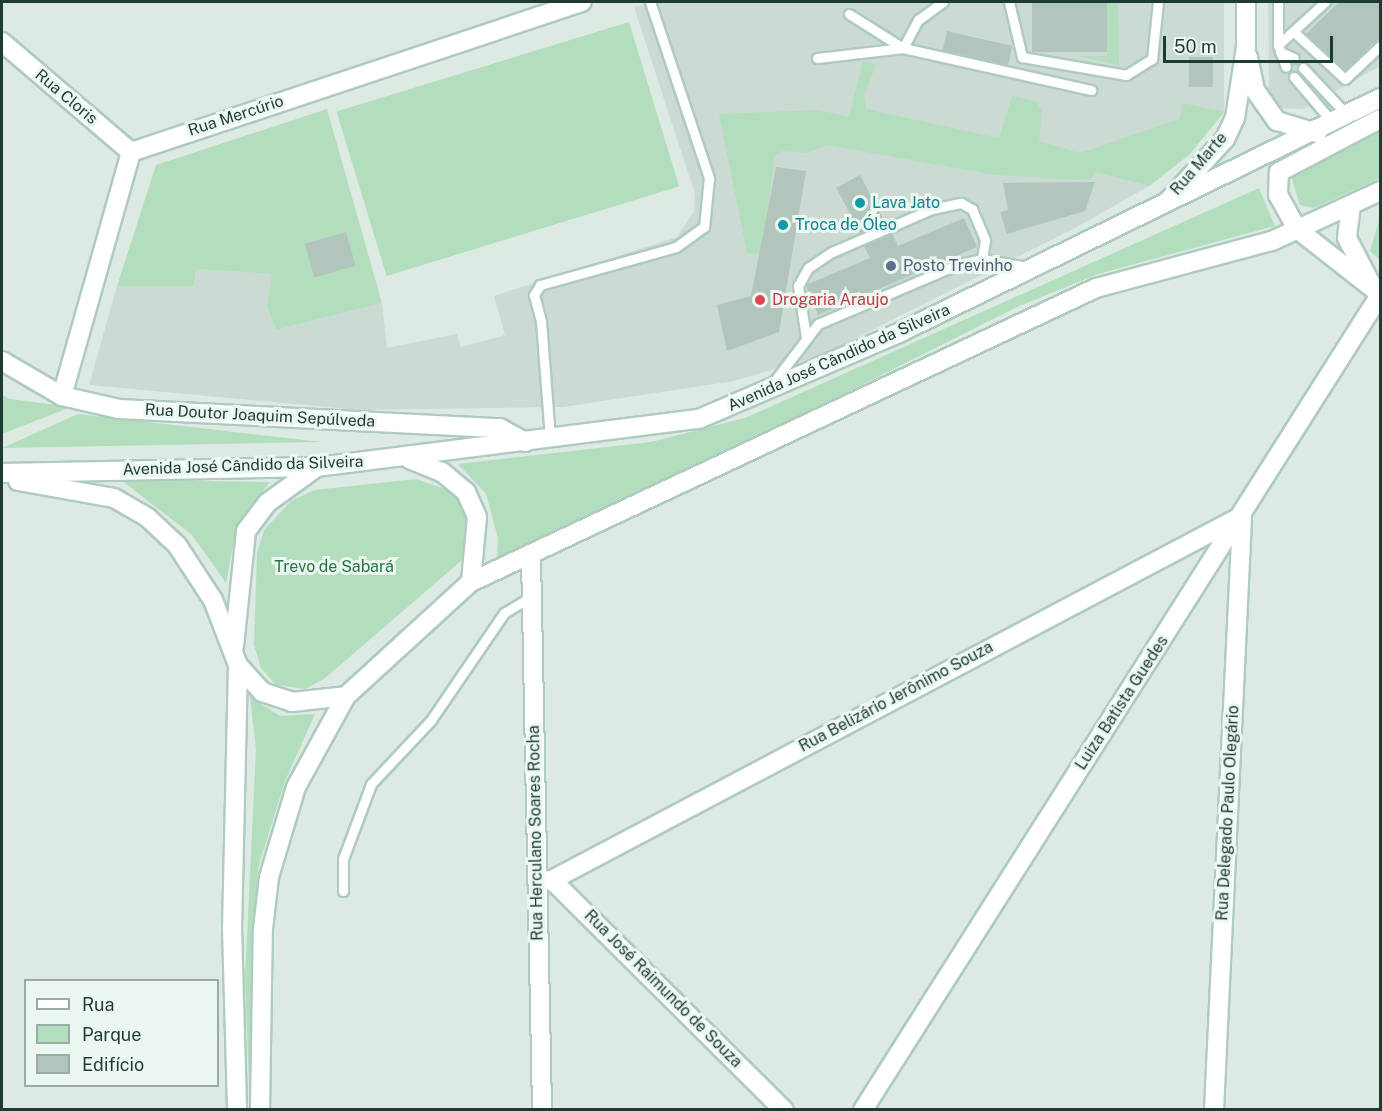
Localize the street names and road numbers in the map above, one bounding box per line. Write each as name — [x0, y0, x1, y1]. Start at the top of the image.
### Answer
street label: Rua Cloris — [31, 65, 101, 129]
street label: Rua Mercúrio — [186, 92, 286, 140]
street label: Rua Marte — [1167, 129, 1231, 199]
street label: Avenida José Cândido da Silveira — [725, 300, 953, 416]
street label: Rua Doutor Joaquim Sepúlveda — [144, 400, 376, 432]
street label: Avenida José Cândido da Silveira — [122, 452, 364, 480]
street label: Luiza Batista Guedes — [1071, 632, 1173, 774]
street label: Rua Belizário Jerônimo Souza — [796, 638, 996, 756]
street label: Rua Delegado Paulo Olegário — [1213, 705, 1243, 921]
street label: Rua Herculano Soares Rocha — [525, 725, 547, 941]
street label: Rua José Raimundo de Souza — [580, 906, 746, 1072]

